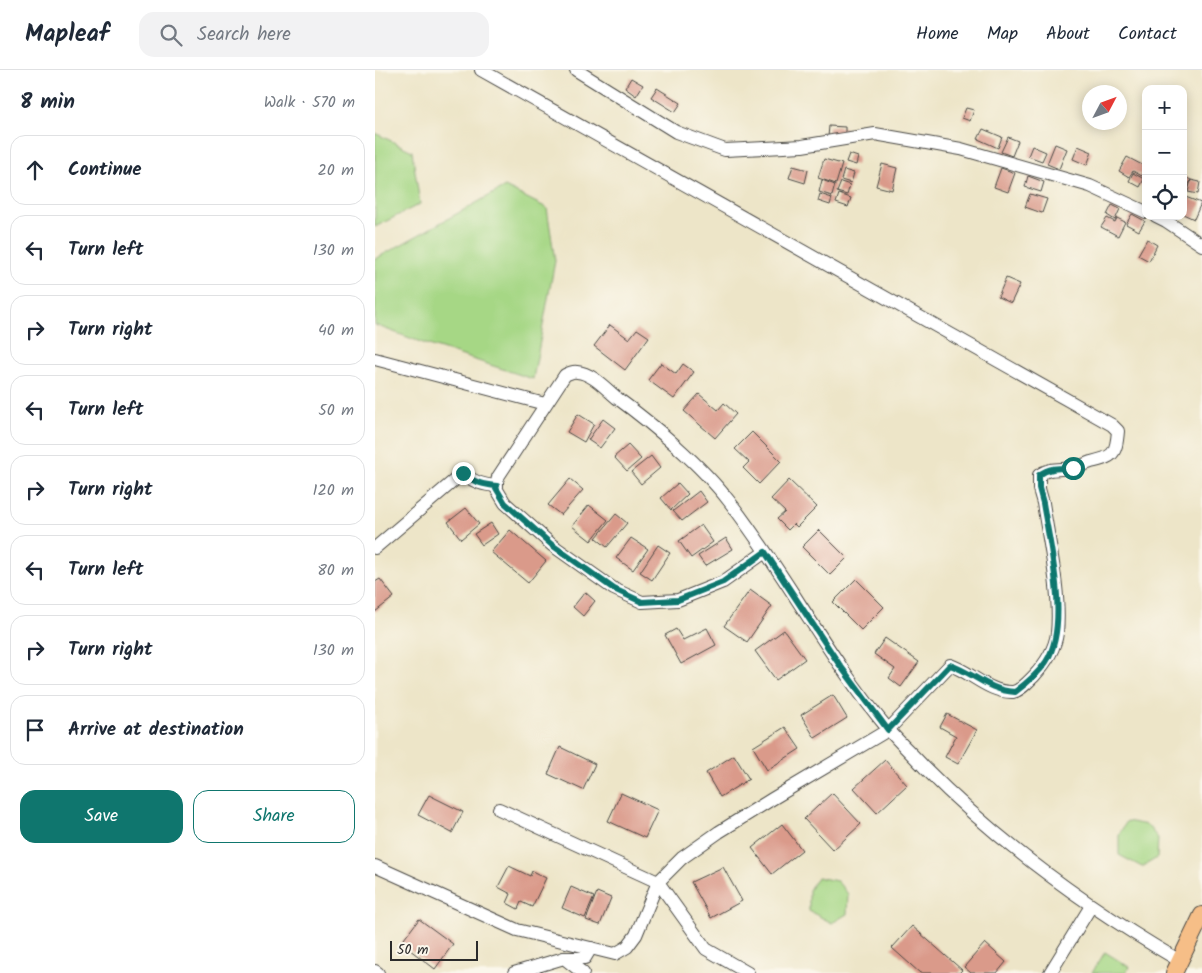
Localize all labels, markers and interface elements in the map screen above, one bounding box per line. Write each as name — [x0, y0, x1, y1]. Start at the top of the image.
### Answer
search box — [139, 12, 489, 57]
text: Mapleaf — [25, 15, 109, 54]
text: Search here — [197, 20, 291, 50]
text: Home — [916, 20, 959, 49]
text: Map — [987, 20, 1018, 49]
text: About — [1046, 20, 1090, 49]
text: Contact — [1118, 20, 1177, 49]
icon: search — [157, 21, 185, 49]
north arrow — [1082, 85, 1127, 130]
map controls — [1142, 85, 1187, 220]
button: + — [1142, 85, 1187, 130]
text: 8 min — [20, 86, 75, 119]
text: Walk · 570 m — [264, 90, 355, 115]
button: − — [1142, 130, 1187, 175]
text: Continue — [68, 155, 141, 185]
icon: ahead — [21, 156, 49, 184]
text: 20 m — [318, 158, 354, 183]
button: locate — [1142, 175, 1187, 220]
text: Turn left — [68, 235, 143, 265]
icon: left — [21, 236, 49, 264]
text: 130 m — [313, 238, 354, 263]
text: Turn right — [68, 315, 153, 345]
icon: right — [21, 316, 49, 344]
text: 40 m — [318, 318, 354, 343]
text: Turn left — [68, 395, 143, 425]
icon: left — [21, 396, 49, 424]
text: 50 m — [318, 398, 354, 423]
route start — [1062, 457, 1085, 480]
route end — [452, 462, 475, 485]
text: Turn right — [68, 475, 153, 505]
icon: right — [21, 476, 49, 504]
text: 120 m — [313, 478, 354, 503]
text: Turn left — [68, 555, 143, 585]
icon: left — [21, 556, 49, 584]
text: 80 m — [317, 558, 354, 583]
text: Turn right — [68, 635, 153, 665]
icon: right — [21, 636, 49, 664]
text: 130 m — [313, 638, 354, 663]
text: Arrive at destination — [68, 715, 244, 745]
icon: arrive — [21, 716, 49, 744]
button: Save — [20, 790, 183, 843]
button: Share — [193, 790, 355, 843]
scale bar — [390, 938, 477, 961]
text: 50 m — [397, 939, 428, 961]

